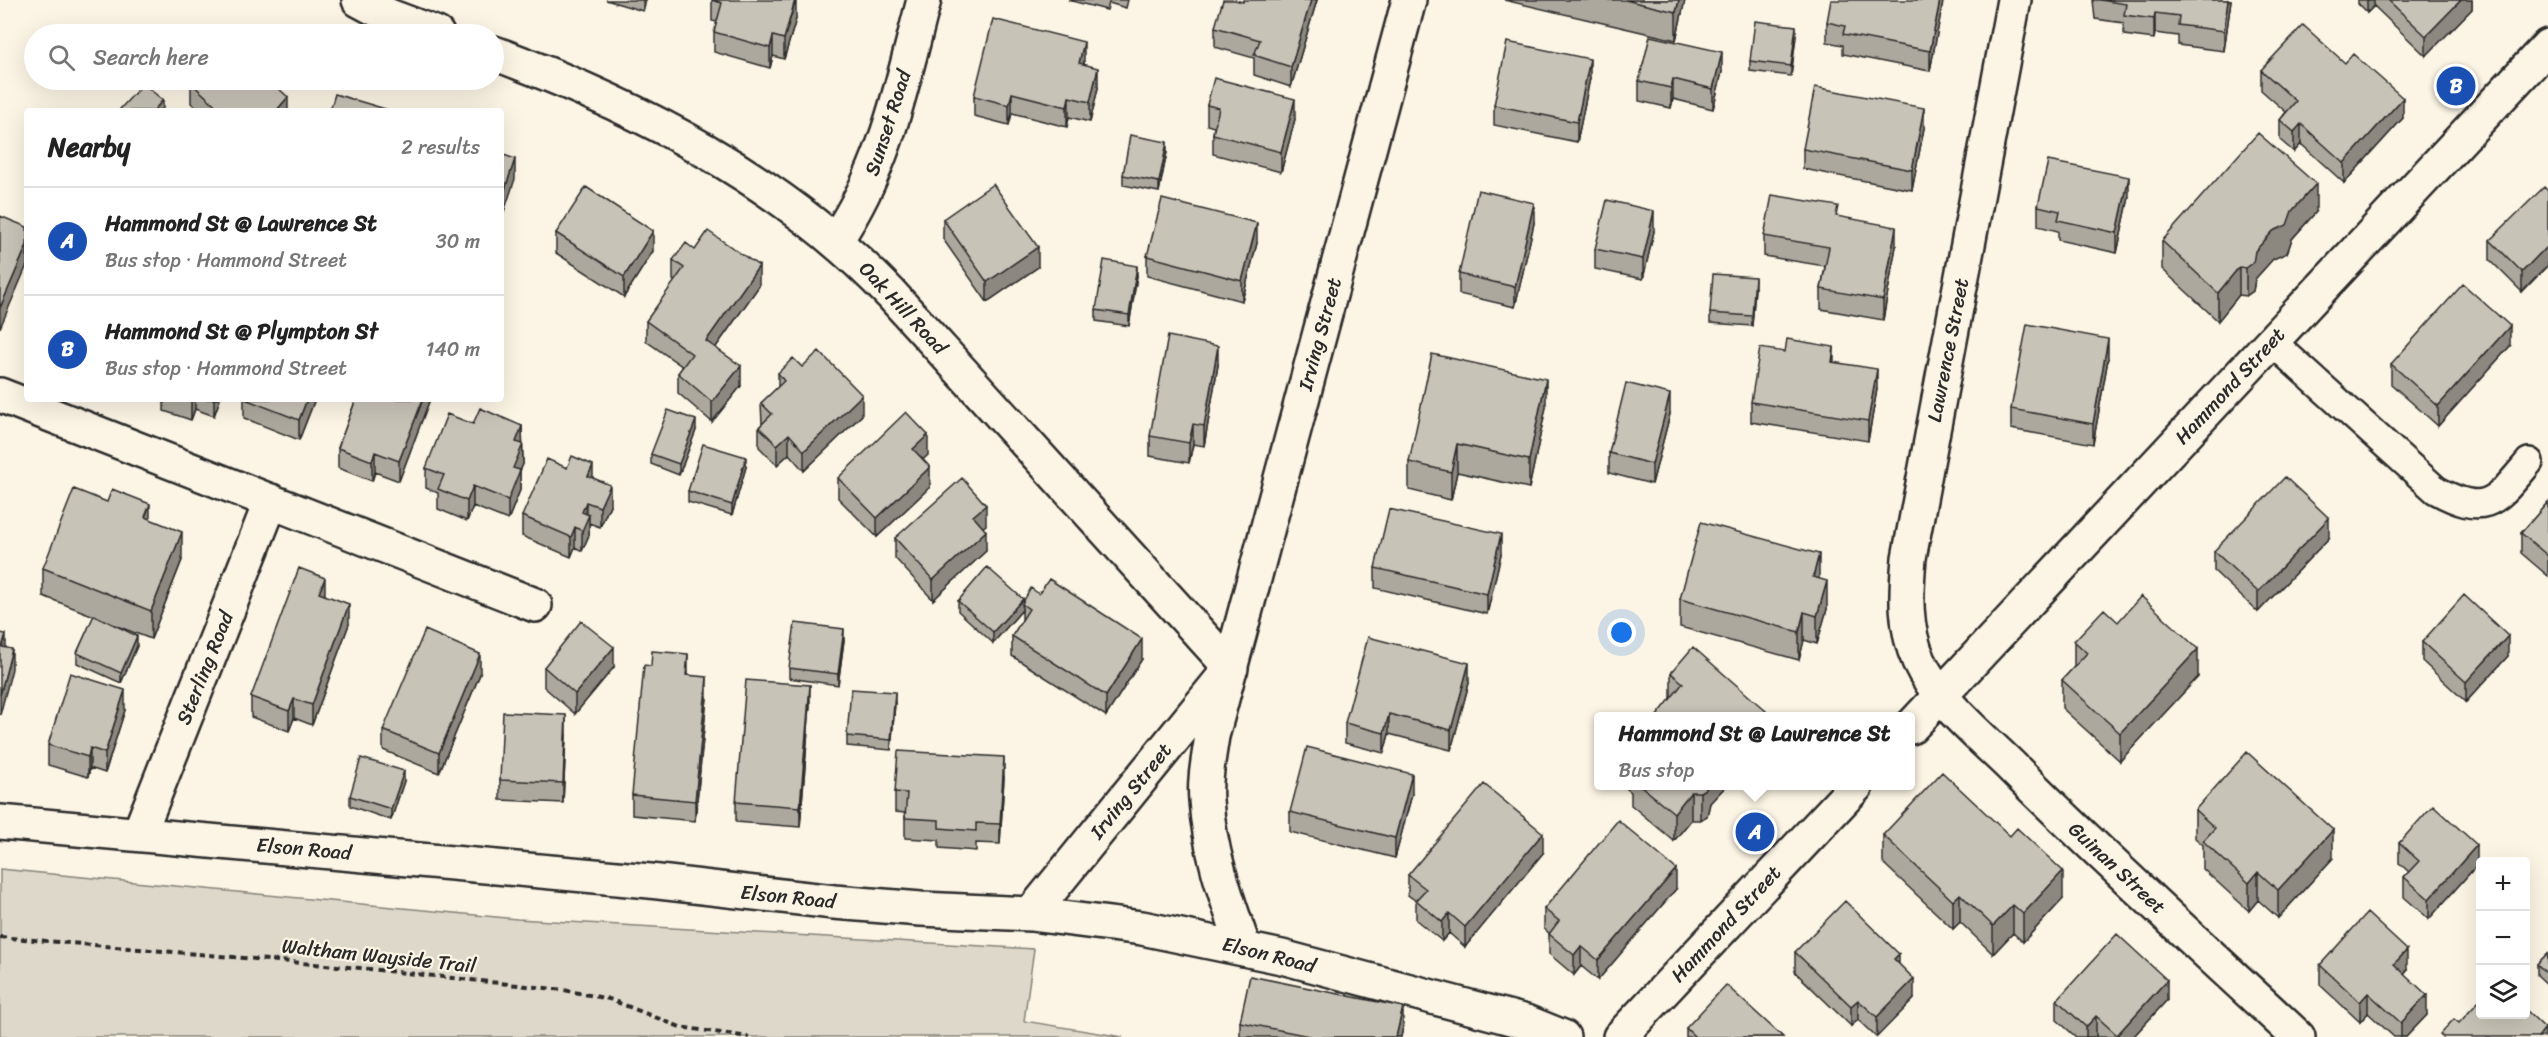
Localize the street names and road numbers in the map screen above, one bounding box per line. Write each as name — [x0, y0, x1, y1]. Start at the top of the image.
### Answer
street label: Sunset Road — [854, 64, 922, 180]
street label: Oak Hill Road — [850, 253, 957, 364]
street label: Irving Street — [1288, 273, 1352, 395]
street label: Lawrence Street — [1917, 275, 1979, 425]
street label: Hammond Street — [2166, 319, 2294, 453]
street label: Sterling Road — [166, 605, 244, 730]
street label: Irving Street — [1080, 735, 1181, 848]
street label: Guinan Street — [2060, 813, 2174, 923]
street label: Elson Road — [255, 827, 354, 871]
street label: Hammond Street — [1662, 857, 1790, 991]
street label: Elson Road — [739, 875, 839, 920]
street label: Elson Road — [1219, 927, 1321, 984]
street label: Waltham Wayside Trail — [280, 928, 478, 984]

